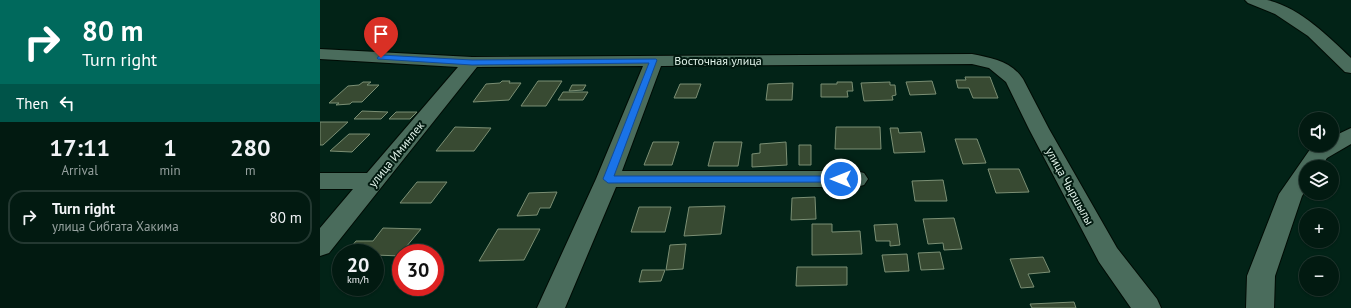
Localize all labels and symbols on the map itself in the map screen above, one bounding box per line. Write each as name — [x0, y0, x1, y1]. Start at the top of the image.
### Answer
pin — [364, 17, 398, 58]
street label: Восточная улица — [674, 53, 762, 68]
street label: улица Иминлек — [365, 118, 427, 190]
street label: улица Чыршылы — [1043, 145, 1097, 227]
position arrow — [820, 158, 862, 200]
speed limit sign: 30 — [392, 244, 444, 296]

